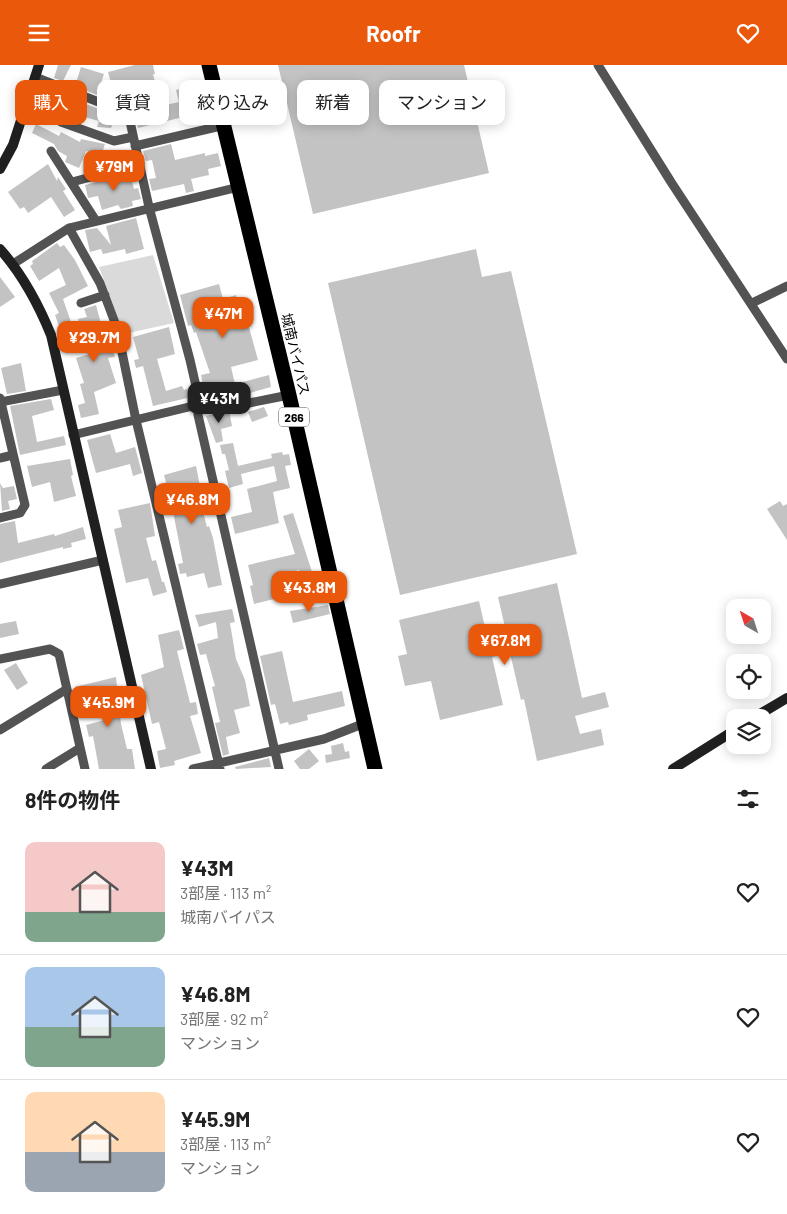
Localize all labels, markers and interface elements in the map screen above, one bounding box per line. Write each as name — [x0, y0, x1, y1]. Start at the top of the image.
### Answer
icon: menu — [25, 19, 53, 47]
icon: heart — [734, 19, 762, 47]
text: Roofr — [366, 20, 421, 46]
chip: 購入 — [15, 80, 87, 125]
chip: 賃貸 — [97, 80, 169, 125]
chip: 絞り込み — [179, 80, 287, 125]
chip: 新着 — [297, 80, 369, 125]
chip: マンション — [379, 80, 505, 125]
pin: ¥79M — [84, 149, 144, 192]
text: ¥79M — [95, 156, 133, 175]
pin: ¥47M — [193, 297, 253, 339]
text: ¥47M — [204, 303, 242, 322]
street label: 城南バイパス — [278, 311, 314, 397]
pin: ¥29.7M — [53, 321, 135, 363]
text: ¥29.7M — [68, 327, 120, 346]
pin: ¥43M — [189, 381, 249, 424]
text: ¥43M — [199, 388, 239, 407]
road number: 266 — [279, 407, 309, 427]
pin: ¥46.8M — [151, 483, 233, 525]
text: ¥46.8M — [165, 489, 219, 508]
pin: ¥43.8M — [268, 571, 350, 613]
text: ¥43.8M — [282, 577, 336, 596]
north arrow — [726, 599, 771, 644]
map controls — [726, 599, 771, 754]
pin: ¥67.8M — [464, 623, 546, 666]
text: ¥67.8M — [480, 630, 530, 649]
button: locate — [726, 654, 771, 699]
pin: ¥45.9M — [67, 685, 149, 728]
text: ¥45.9M — [81, 692, 135, 711]
button: layers — [726, 709, 771, 754]
icon: filters — [734, 785, 762, 813]
text: 8件の物件 — [25, 787, 120, 812]
text: ¥43M — [180, 855, 233, 880]
icon: home — [65, 862, 125, 922]
icon: heart — [734, 878, 762, 906]
text: 3部屋 · 113 m² — [180, 883, 271, 902]
text: 城南バイパス — [180, 907, 276, 926]
text: ¥46.8M — [180, 981, 250, 1006]
icon: home — [65, 987, 125, 1047]
icon: heart — [734, 1003, 762, 1031]
text: 3部屋 · 92 m² — [180, 1009, 269, 1028]
text: マンション — [180, 1033, 260, 1052]
text: ¥45.9M — [180, 1106, 250, 1131]
icon: home — [65, 1112, 125, 1172]
icon: heart — [734, 1128, 762, 1156]
text: 3部屋 · 113 m² — [180, 1134, 271, 1153]
text: マンション — [180, 1158, 260, 1177]

